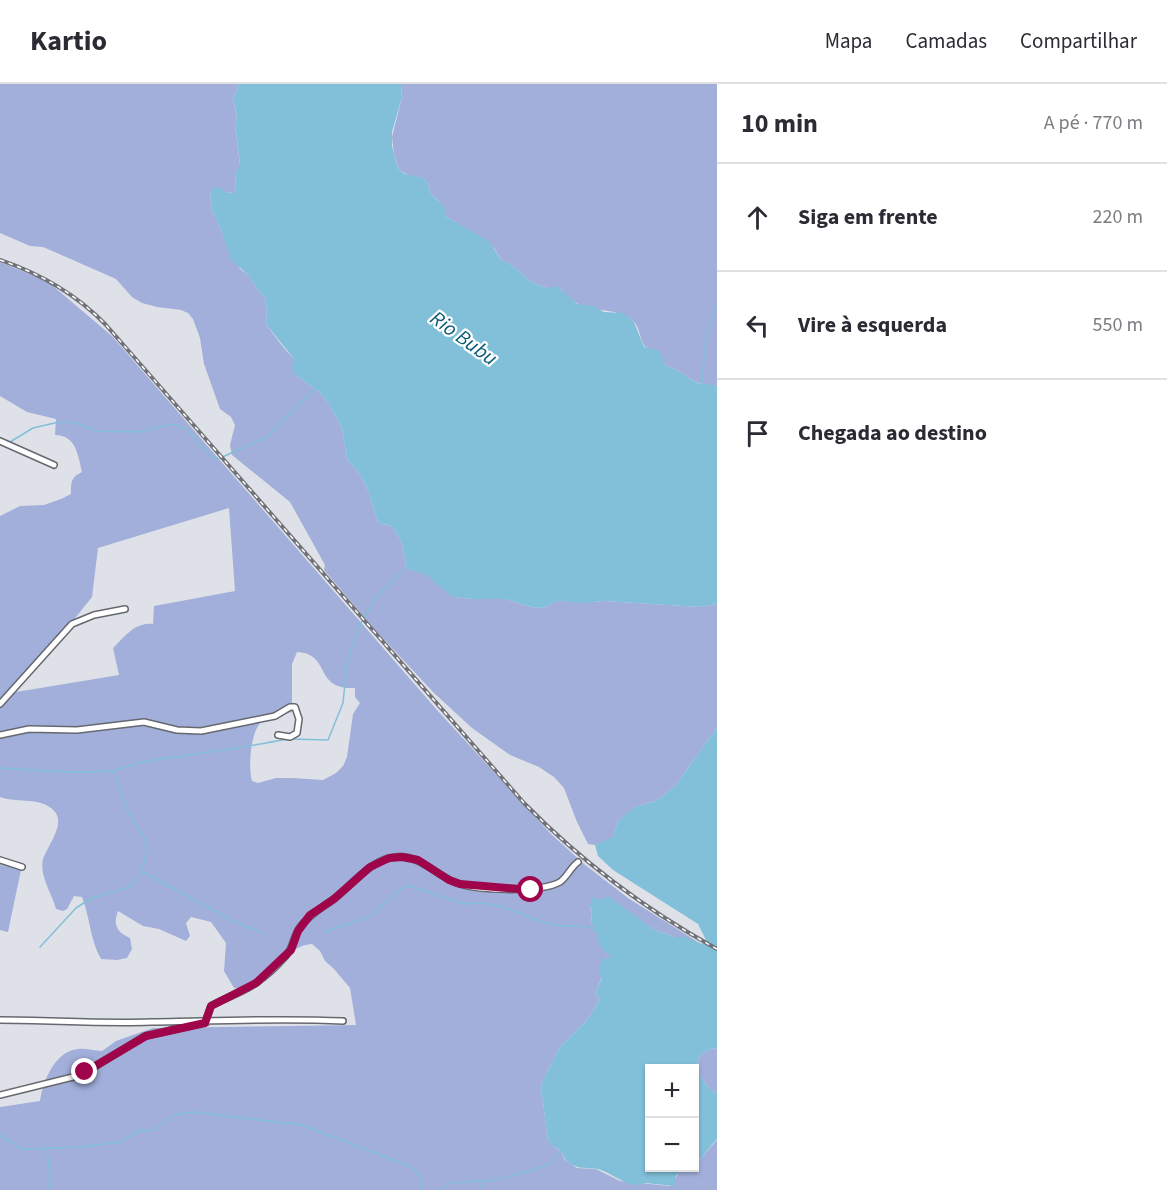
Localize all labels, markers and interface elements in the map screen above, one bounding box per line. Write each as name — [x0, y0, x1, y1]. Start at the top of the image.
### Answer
text: Kartio — [30, 21, 107, 61]
text: Mapa — [825, 26, 872, 56]
text: Camadas — [905, 26, 987, 56]
text: Compartilhar — [1020, 26, 1137, 56]
text: 10 min — [741, 105, 818, 142]
text: A pé · 770 m — [1044, 109, 1143, 137]
icon: ahead — [741, 201, 774, 234]
text: Siga em frente — [798, 201, 938, 233]
text: 220 m — [1093, 203, 1143, 231]
water label: Rio Bubu — [424, 303, 504, 373]
icon: left — [741, 309, 774, 342]
text: Vire à esquerda — [798, 309, 947, 341]
text: 550 m — [1093, 311, 1143, 339]
icon: arrive — [741, 417, 774, 450]
text: Chegada ao destino — [798, 417, 987, 449]
route start — [517, 876, 543, 902]
route end — [71, 1058, 97, 1084]
map controls — [645, 1064, 699, 1172]
button: + — [645, 1064, 699, 1118]
button: − — [645, 1118, 699, 1172]

